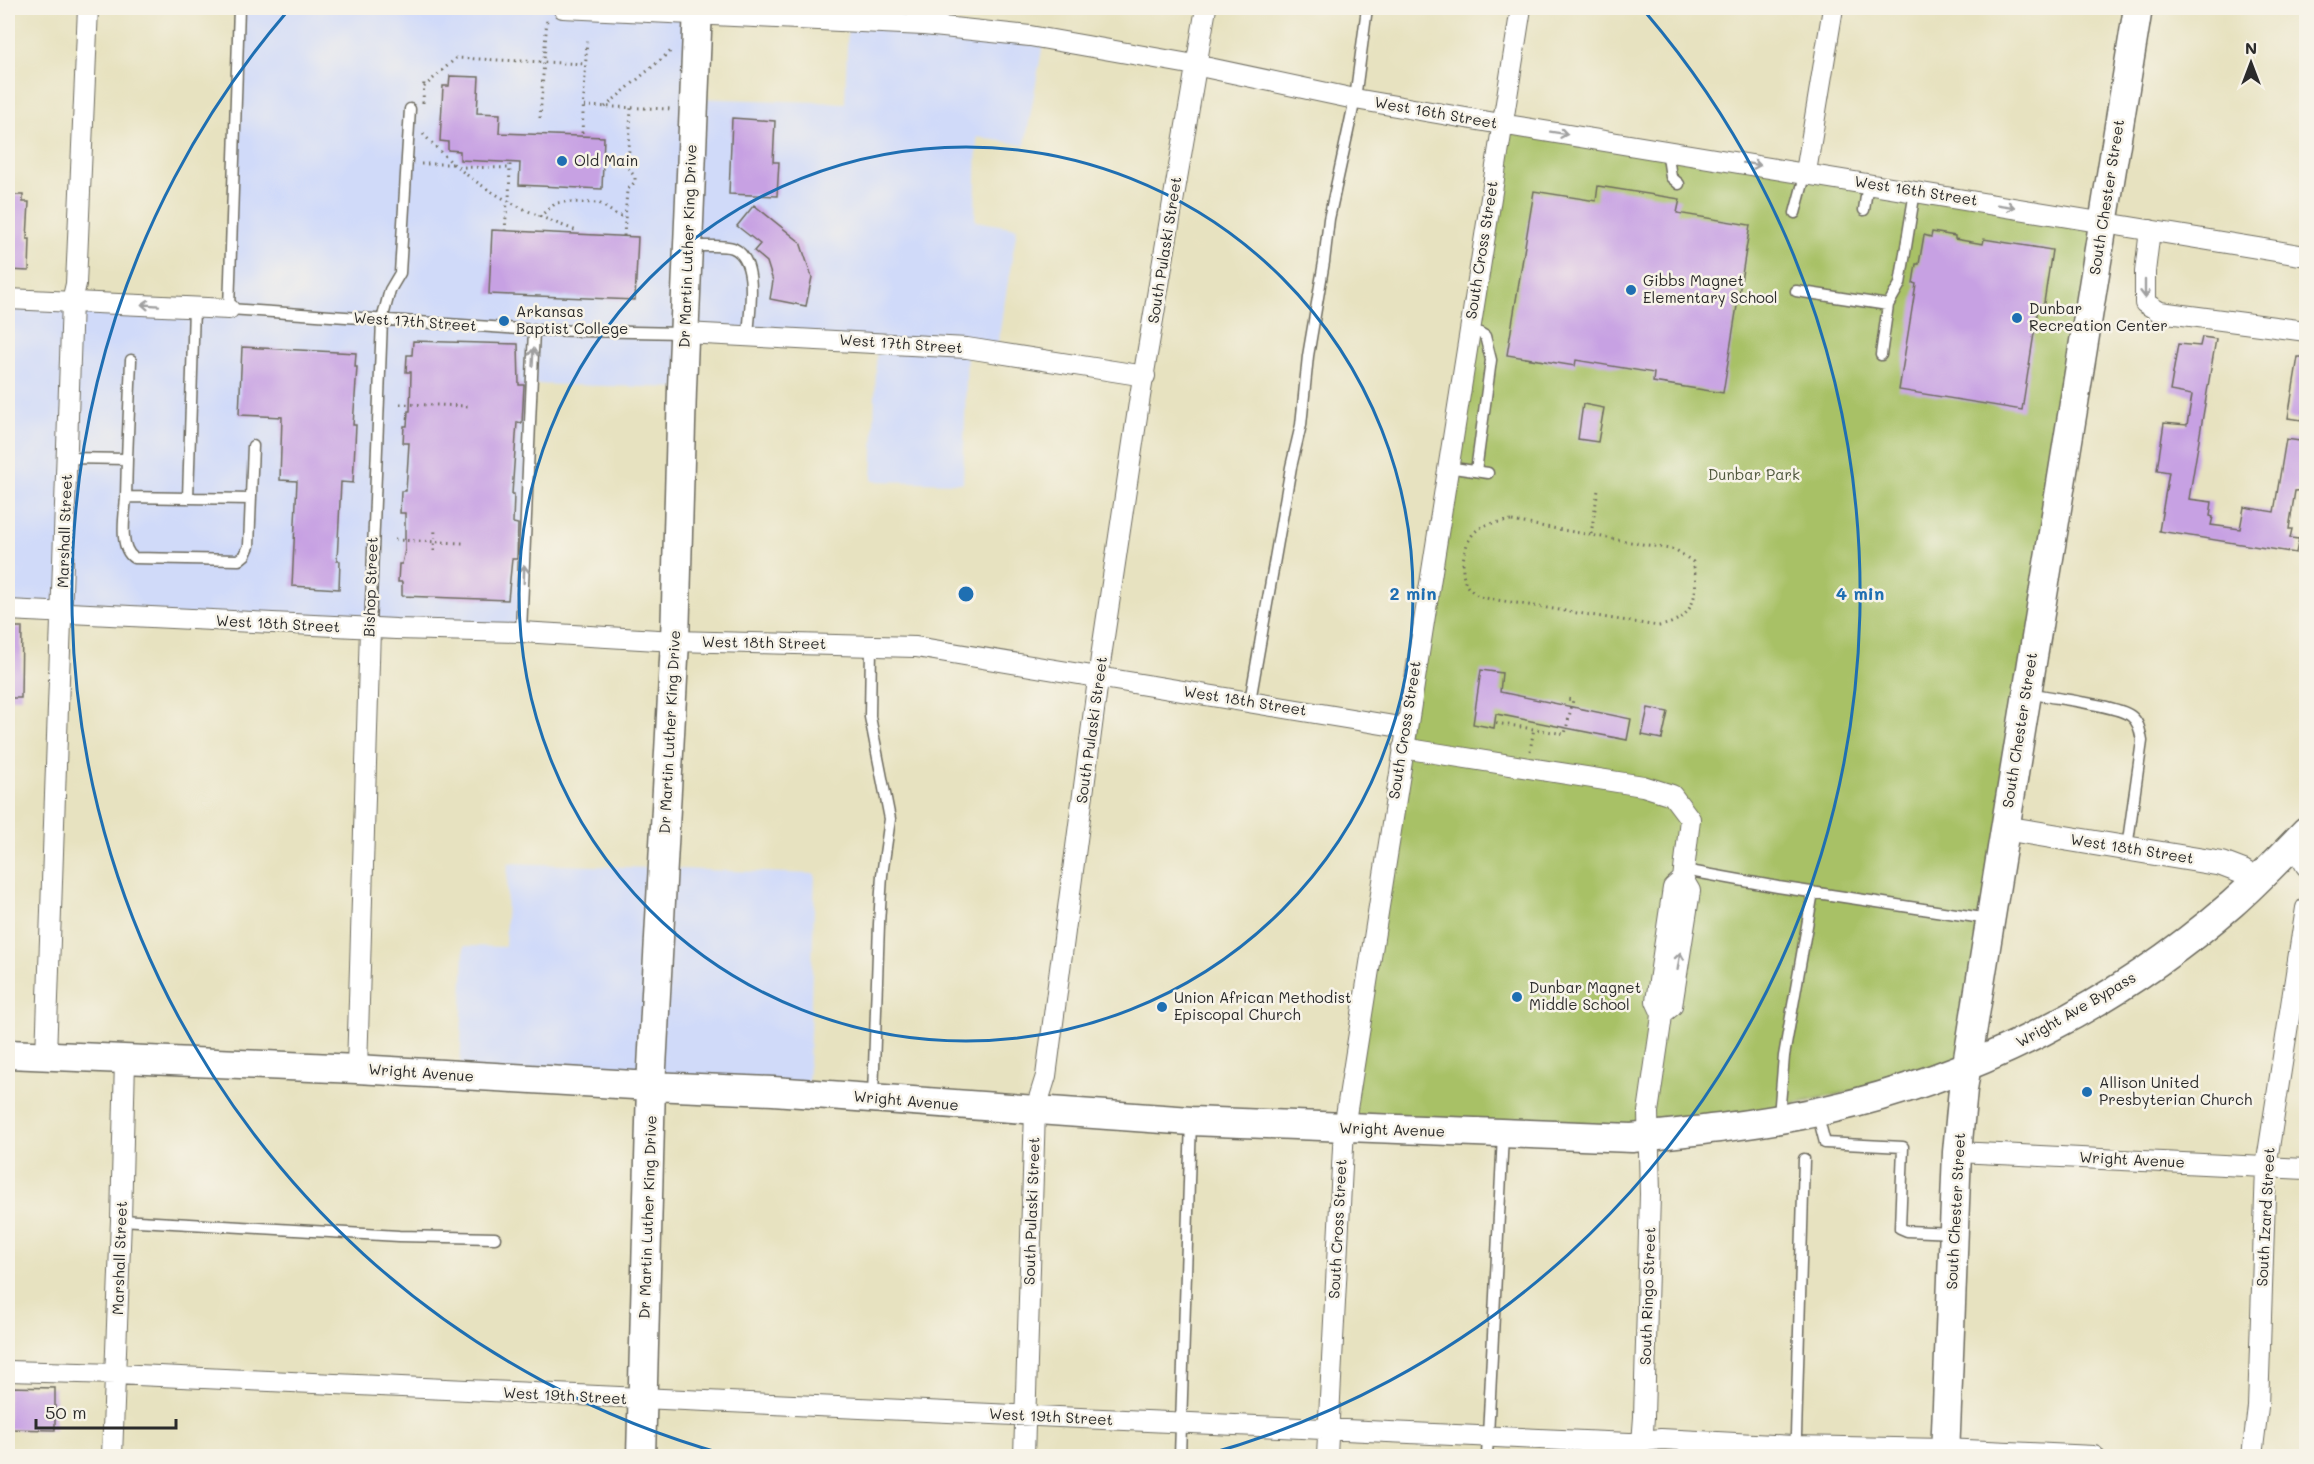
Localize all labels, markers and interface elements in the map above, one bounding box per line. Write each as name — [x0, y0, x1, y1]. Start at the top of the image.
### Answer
north arrow — [2221, 33, 2281, 93]
text: N — [2245, 37, 2257, 58]
street label: West 16th Street — [1373, 91, 1499, 133]
street label: South Chester Street — [2084, 118, 2128, 276]
one-way arrow — [1549, 128, 1569, 139]
street label: Dr Martin Luther King Drive — [673, 144, 701, 348]
place label: Old Main — [574, 150, 638, 170]
marker: Old Main — [555, 154, 569, 168]
one-way arrow — [1741, 158, 1761, 169]
street label: West 16th Street — [1853, 170, 1979, 210]
street label: South Pulaski Street — [1143, 175, 1185, 325]
street label: South Cross Street — [1460, 179, 1502, 320]
one-way arrow — [1996, 200, 2016, 211]
place label: Gibbs Magnet Elementary School — [1643, 270, 1778, 307]
one-way arrow — [2139, 278, 2151, 298]
marker: Gibbs Magnet Elementary School — [1624, 283, 1638, 297]
place label: Dunbar Recreation Center — [2029, 298, 2168, 335]
one-way arrow — [141, 300, 160, 311]
place label: Arkansas Baptist College — [516, 301, 628, 338]
street label: West 17th Street — [353, 307, 478, 335]
marker: Dunbar Recreation Center — [2010, 311, 2024, 325]
marker: Arkansas Baptist College — [497, 314, 511, 328]
street label: West 17th Street — [839, 329, 964, 357]
one-way arrow — [527, 347, 538, 367]
park label: Dunbar Park — [1708, 464, 1800, 484]
street label: Marshall Street — [52, 474, 76, 588]
street label: Bishop Street — [358, 536, 382, 637]
one-way arrow — [518, 564, 529, 584]
text: 2 min — [1389, 581, 1437, 605]
text: 4 min — [1836, 581, 1884, 605]
centre of rings — [956, 584, 976, 604]
street label: West 18th Street — [215, 610, 341, 636]
street label: Dr Martin Luther King Drive — [654, 630, 684, 834]
street label: West 18th Street — [702, 631, 826, 653]
street label: South Chester Street — [1997, 651, 2041, 809]
street label: South Pulaski Street — [1071, 655, 1111, 805]
street label: South Cross Street — [1383, 659, 1425, 800]
street label: West 18th Street — [1182, 680, 1308, 720]
street label: West 18th Street — [2069, 828, 2195, 868]
one-way arrow — [1674, 952, 1685, 972]
street label: Wright Ave Bypass — [2012, 967, 2139, 1052]
place label: Dunbar Magnet Middle School — [1529, 977, 1641, 1014]
place label: Union African Methodist Episcopal Church — [1174, 987, 1352, 1024]
marker: Dunbar Magnet Middle School — [1510, 990, 1524, 1004]
marker: Union African Methodist Episcopal Church — [1155, 1000, 1169, 1014]
street label: Wright Avenue — [368, 1058, 475, 1086]
place label: Allison United Presbyterian Church — [2099, 1072, 2252, 1109]
street label: Wright Avenue — [853, 1085, 960, 1115]
marker: Allison United Presbyterian Church — [2080, 1085, 2094, 1099]
street label: Dr Martin Luther King Drive — [633, 1115, 661, 1319]
street label: Wright Avenue — [1339, 1117, 1445, 1141]
street label: South Chester Street — [1941, 1132, 1969, 1290]
street label: South Pulaski Street — [1018, 1137, 1044, 1285]
street label: Wright Avenue — [2079, 1146, 2185, 1172]
street label: South Izard Street — [2251, 1147, 2279, 1287]
street label: South Cross Street — [1323, 1159, 1351, 1299]
street label: Marshall Street — [107, 1201, 131, 1315]
street label: South Ringo Street — [1635, 1227, 1659, 1365]
street label: West 19th Street — [502, 1382, 628, 1408]
scale bar — [36, 1392, 176, 1430]
text: 50 m — [45, 1400, 87, 1424]
street label: West 19th Street — [988, 1403, 1114, 1429]

